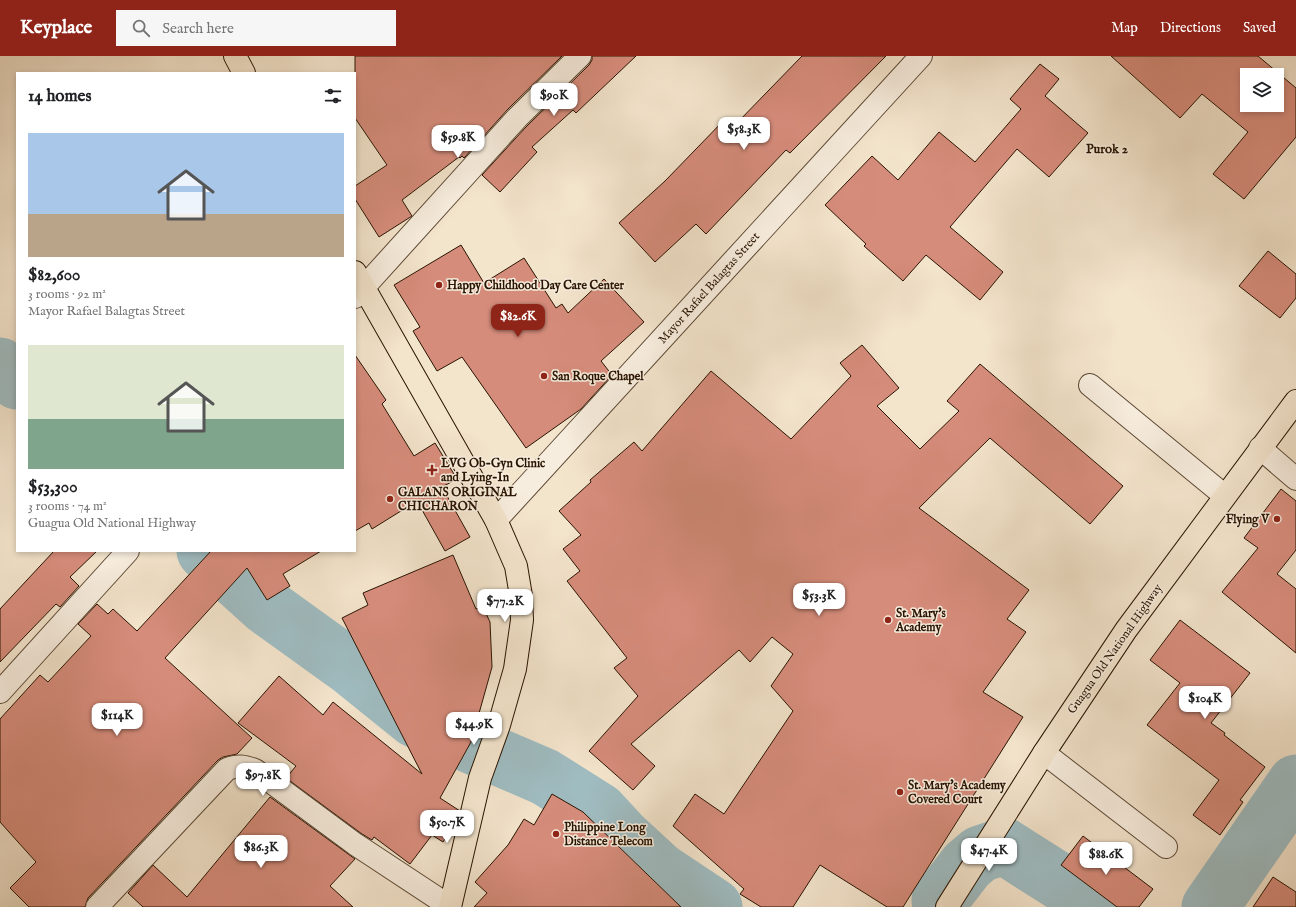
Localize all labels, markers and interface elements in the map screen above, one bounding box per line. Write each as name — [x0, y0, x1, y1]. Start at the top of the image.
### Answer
search box — [116, 10, 396, 46]
text: Keyplace — [20, 16, 92, 40]
icon: search — [130, 17, 152, 39]
text: Search here — [162, 19, 234, 38]
text: Map — [1111, 19, 1138, 37]
text: Directions — [1160, 19, 1221, 37]
text: Saved — [1243, 19, 1276, 37]
map controls — [1240, 68, 1284, 112]
button: layers — [1240, 68, 1284, 112]
pin: $90K — [530, 83, 578, 117]
icon: filters — [322, 85, 344, 107]
text: 14 homes — [28, 86, 91, 107]
text: $90K — [540, 87, 568, 104]
pin: $58.3K — [711, 117, 777, 151]
text: $58.3K — [727, 121, 761, 138]
pin: $59.8K — [425, 125, 491, 159]
text: $59.8K — [441, 129, 475, 146]
district label: Purok 2 — [1086, 141, 1128, 158]
icon: home — [150, 159, 222, 231]
street label: Mayor Rafael Balagtas Street — [655, 229, 763, 347]
text: $82,600 — [28, 265, 80, 286]
place label: Happy Childhood Day Care Center — [447, 278, 625, 294]
marker: Happy Childhood Day Care Center — [434, 280, 444, 290]
text: 3 rooms · 92 m² — [28, 286, 106, 303]
text: Mayor Rafael Balagtas Street — [28, 303, 185, 320]
pin: $82.6K — [485, 304, 551, 338]
text: $82.6K — [500, 308, 536, 325]
place label: San Roque Chapel — [552, 369, 644, 385]
icon: home — [150, 371, 222, 443]
marker: San Roque Chapel — [539, 371, 549, 381]
place label: LVG Ob-Gyn Clinic and Lying-In — [440, 456, 546, 486]
marker: LVG Ob-Gyn Clinic and Lying-In — [426, 464, 438, 476]
text: $53,300 — [28, 477, 78, 498]
place label: GALANS ORIGINAL CHICHARON — [398, 485, 517, 514]
marker: GALANS ORIGINAL CHICHARON — [385, 494, 395, 504]
text: 3 rooms · 74 m² — [28, 498, 107, 515]
place label: Flying V — [1226, 512, 1270, 528]
marker: Flying V — [1272, 514, 1282, 524]
text: Guagua Old National Highway — [28, 515, 196, 532]
street label: Guagua Old National Highway — [1064, 581, 1166, 717]
pin: $53.3K — [786, 583, 852, 617]
text: $53.3K — [802, 587, 836, 604]
pin: $77.2K — [472, 589, 538, 623]
text: $77.2K — [486, 593, 524, 610]
place label: St. Mary's Academy — [895, 606, 946, 636]
marker: St. Mary's Academy — [883, 615, 893, 625]
pin: $104K — [1177, 686, 1233, 720]
text: $104K — [1188, 690, 1222, 707]
pin: $114K — [89, 703, 145, 737]
text: $114K — [101, 707, 133, 724]
pin: $44.9K — [441, 712, 507, 746]
text: $44.9K — [455, 716, 493, 733]
pin: $97.8K — [230, 763, 296, 797]
text: $97.8K — [245, 767, 281, 784]
place label: St. Mary's Academy Covered Court — [908, 778, 1007, 807]
marker: St. Mary's Academy Covered Court — [895, 787, 905, 797]
pin: $50.7K — [414, 810, 480, 844]
text: $50.7K — [429, 814, 465, 831]
place label: Philippine Long Distance Telecom — [564, 820, 654, 849]
marker: Philippine Long Distance Telecom — [551, 829, 561, 839]
pin: $86.3K — [228, 835, 294, 869]
pin: $47.4K — [956, 838, 1022, 872]
text: $86.3K — [244, 839, 278, 856]
text: $47.4K — [970, 842, 1008, 859]
pin: $88.6K — [1073, 842, 1139, 876]
text: $88.6K — [1088, 846, 1124, 863]

